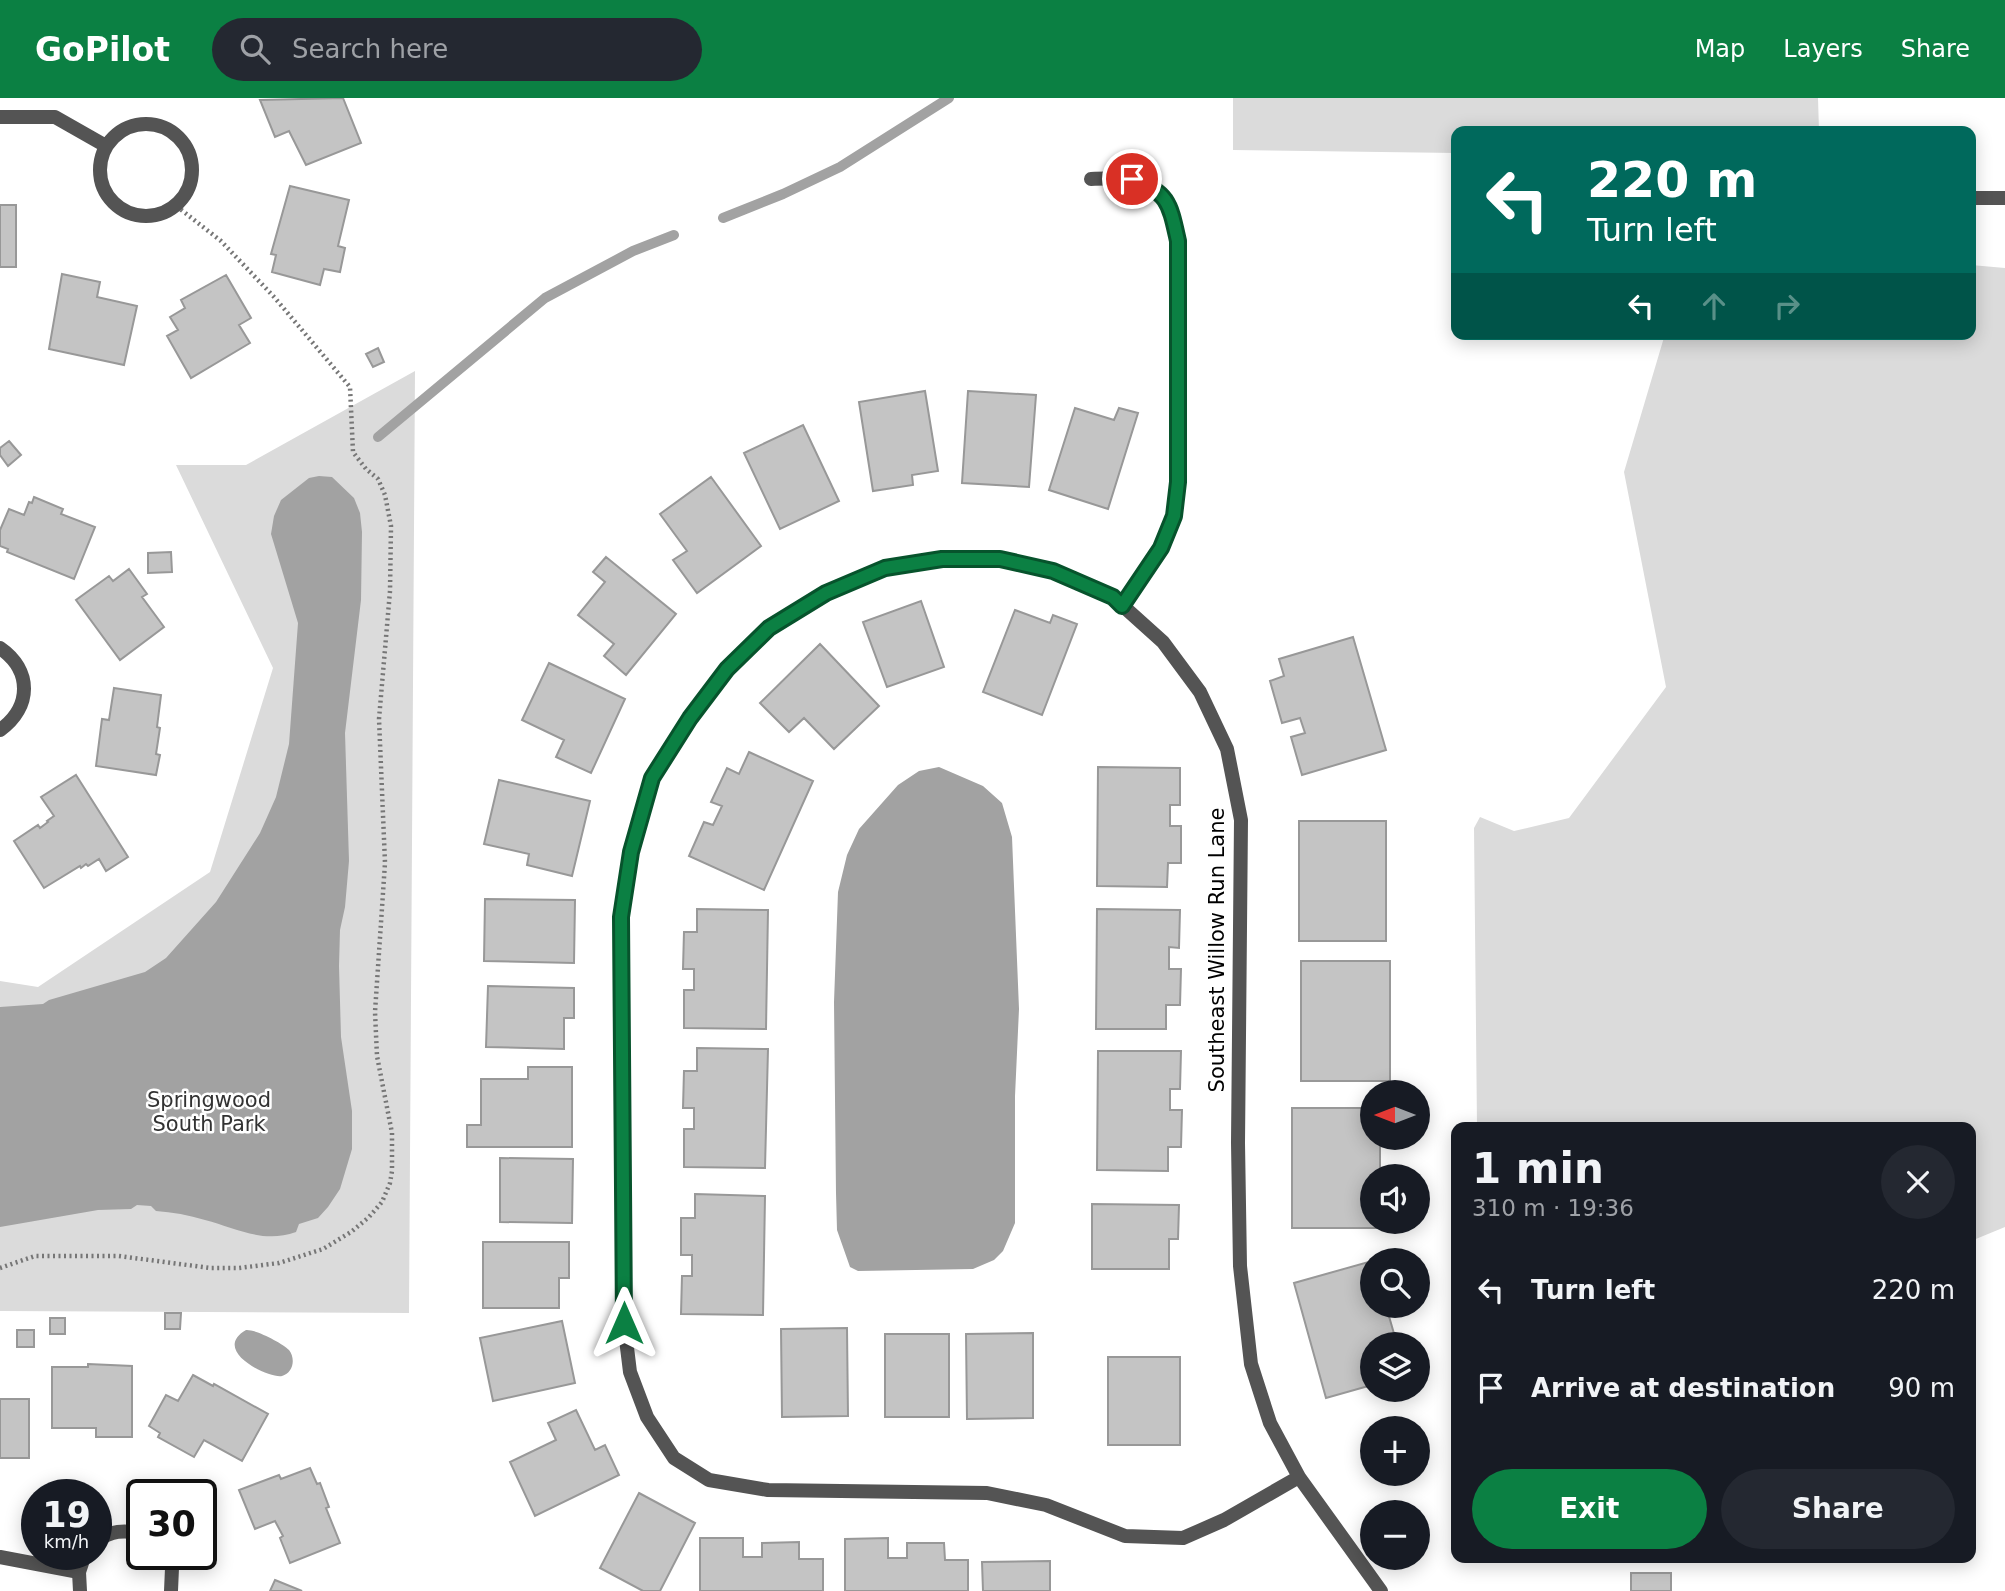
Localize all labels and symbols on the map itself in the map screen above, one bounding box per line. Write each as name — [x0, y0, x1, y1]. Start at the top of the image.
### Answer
pin — [1102, 149, 1162, 209]
street label: Southeast Willow Run Lane — [1205, 808, 1229, 1092]
north arrow — [1360, 1080, 1430, 1150]
park label: Springwood South Park — [147, 1088, 271, 1136]
position arrow — [587, 1286, 661, 1360]
speed limit sign: 30 — [126, 1479, 217, 1570]

